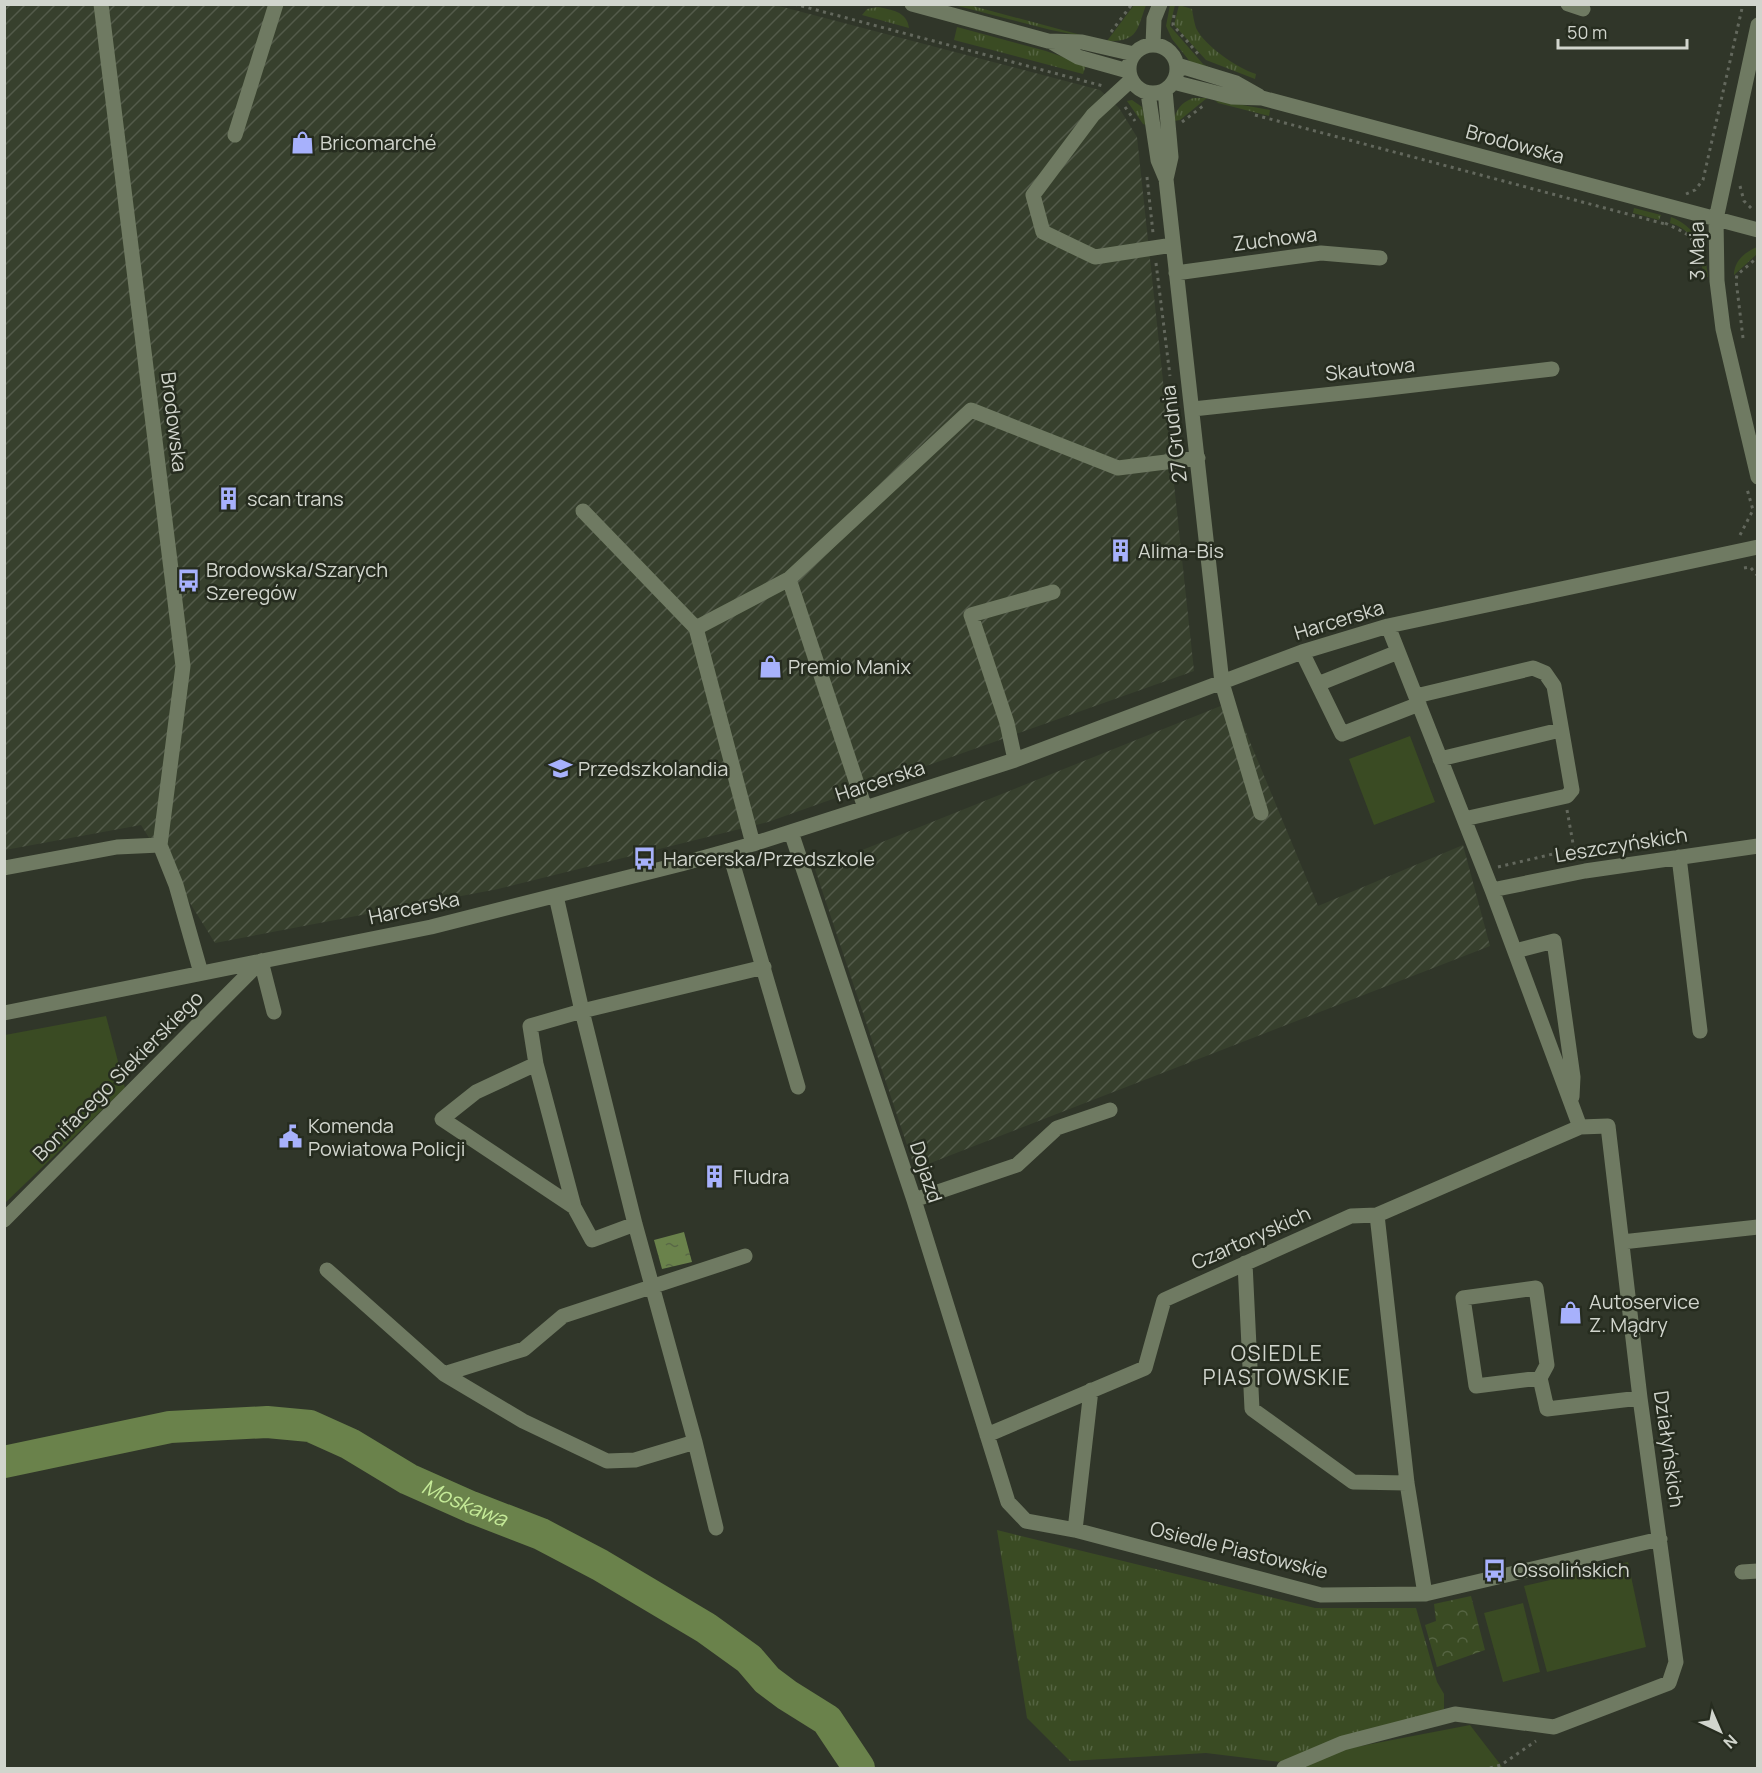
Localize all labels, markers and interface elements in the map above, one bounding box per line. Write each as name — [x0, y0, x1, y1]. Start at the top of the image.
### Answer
scale bar — [1558, 12, 1687, 50]
text: 50 m — [1567, 20, 1607, 44]
street label: Brodowska — [1463, 117, 1567, 170]
place label: Bricomarché — [320, 129, 436, 156]
shop icon: Bricomarché — [289, 130, 315, 156]
street label: Zuchowa — [1231, 220, 1318, 257]
street label: 3 Maja — [1682, 221, 1711, 281]
street label: Skautowa — [1324, 350, 1416, 387]
street label: Brodowska — [155, 370, 194, 474]
street label: 27 Grudnia — [1154, 384, 1193, 484]
place label: scan trans — [247, 485, 344, 512]
building icon: scan trans — [216, 486, 242, 512]
place label: Alima-Bis — [1138, 537, 1224, 564]
building icon: Alima-Bis — [1107, 538, 1133, 564]
place label: Brodowska/Szarych Szeregów — [206, 556, 388, 606]
bus stop icon: Brodowska/Szarych Szeregów — [175, 568, 201, 594]
street label: Harcerska — [1291, 593, 1387, 646]
place label: Premio Manix — [788, 653, 911, 680]
shop icon: Premio Manix — [757, 654, 783, 680]
street label: Harcerska — [832, 753, 928, 808]
place label: Przedszkolandia — [578, 755, 728, 782]
school or university icon: Przedszkolandia — [547, 756, 573, 782]
street label: Leszczyńskich — [1553, 821, 1689, 868]
place label: Harcerska/Przedszkole — [663, 845, 875, 872]
bus stop icon: Harcerska/Przedszkole — [632, 846, 658, 872]
street label: Harcerska — [366, 885, 462, 930]
street label: Bonifacego Siekierskiego — [26, 984, 209, 1167]
place label: Komenda Powiatowa Policji — [308, 1112, 465, 1162]
public building icon: Komenda Powiatowa Policji — [277, 1124, 303, 1150]
street label: Dojazd — [904, 1138, 949, 1206]
place label: Fludra — [733, 1163, 789, 1190]
building icon: Fludra — [702, 1164, 728, 1190]
street label: Czartoryskich — [1187, 1199, 1315, 1276]
place label: Autoservice Z. Mądry — [1589, 1288, 1700, 1338]
shop icon: Autoservice Z. Mądry — [1558, 1300, 1584, 1326]
district label: OSIEDLE PIASTOWSKIE — [1203, 1339, 1351, 1391]
street label: Działyńskich — [1648, 1389, 1691, 1509]
water label: Moskawa — [418, 1472, 513, 1533]
street label: Osiedle Piastowskie — [1147, 1514, 1331, 1585]
place label: Ossolińskich — [1513, 1556, 1630, 1583]
bus stop icon: Ossolińskich — [1482, 1557, 1508, 1583]
north arrow — [1690, 1701, 1750, 1761]
text: N — [1719, 1730, 1742, 1754]

